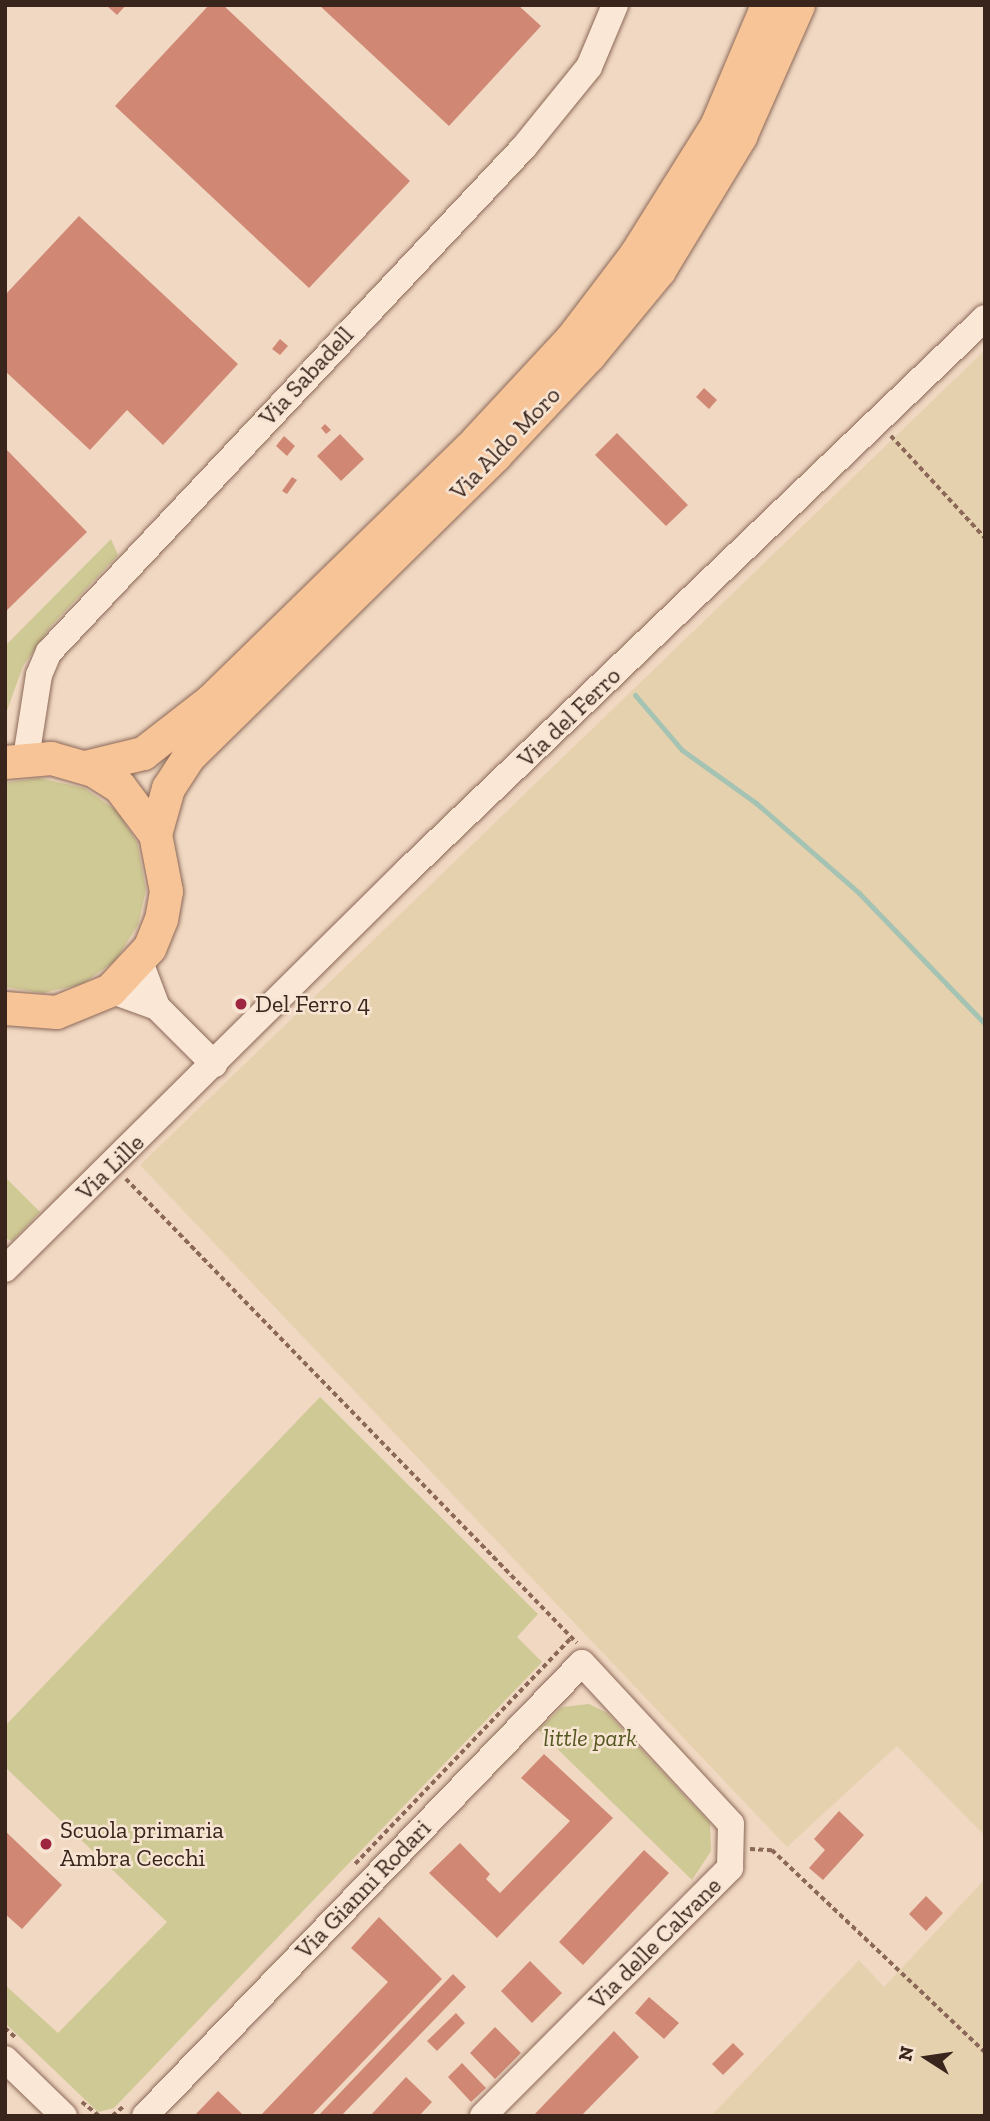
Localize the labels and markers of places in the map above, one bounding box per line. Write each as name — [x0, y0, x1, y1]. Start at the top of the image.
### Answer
place label: Del Ferro 4 — [255, 990, 370, 1018]
marker: Del Ferro 4 — [233, 996, 249, 1012]
place label: Scuola primaria Ambra Cecchi — [60, 1816, 224, 1872]
marker: Scuola primaria Ambra Cecchi — [38, 1836, 54, 1852]

